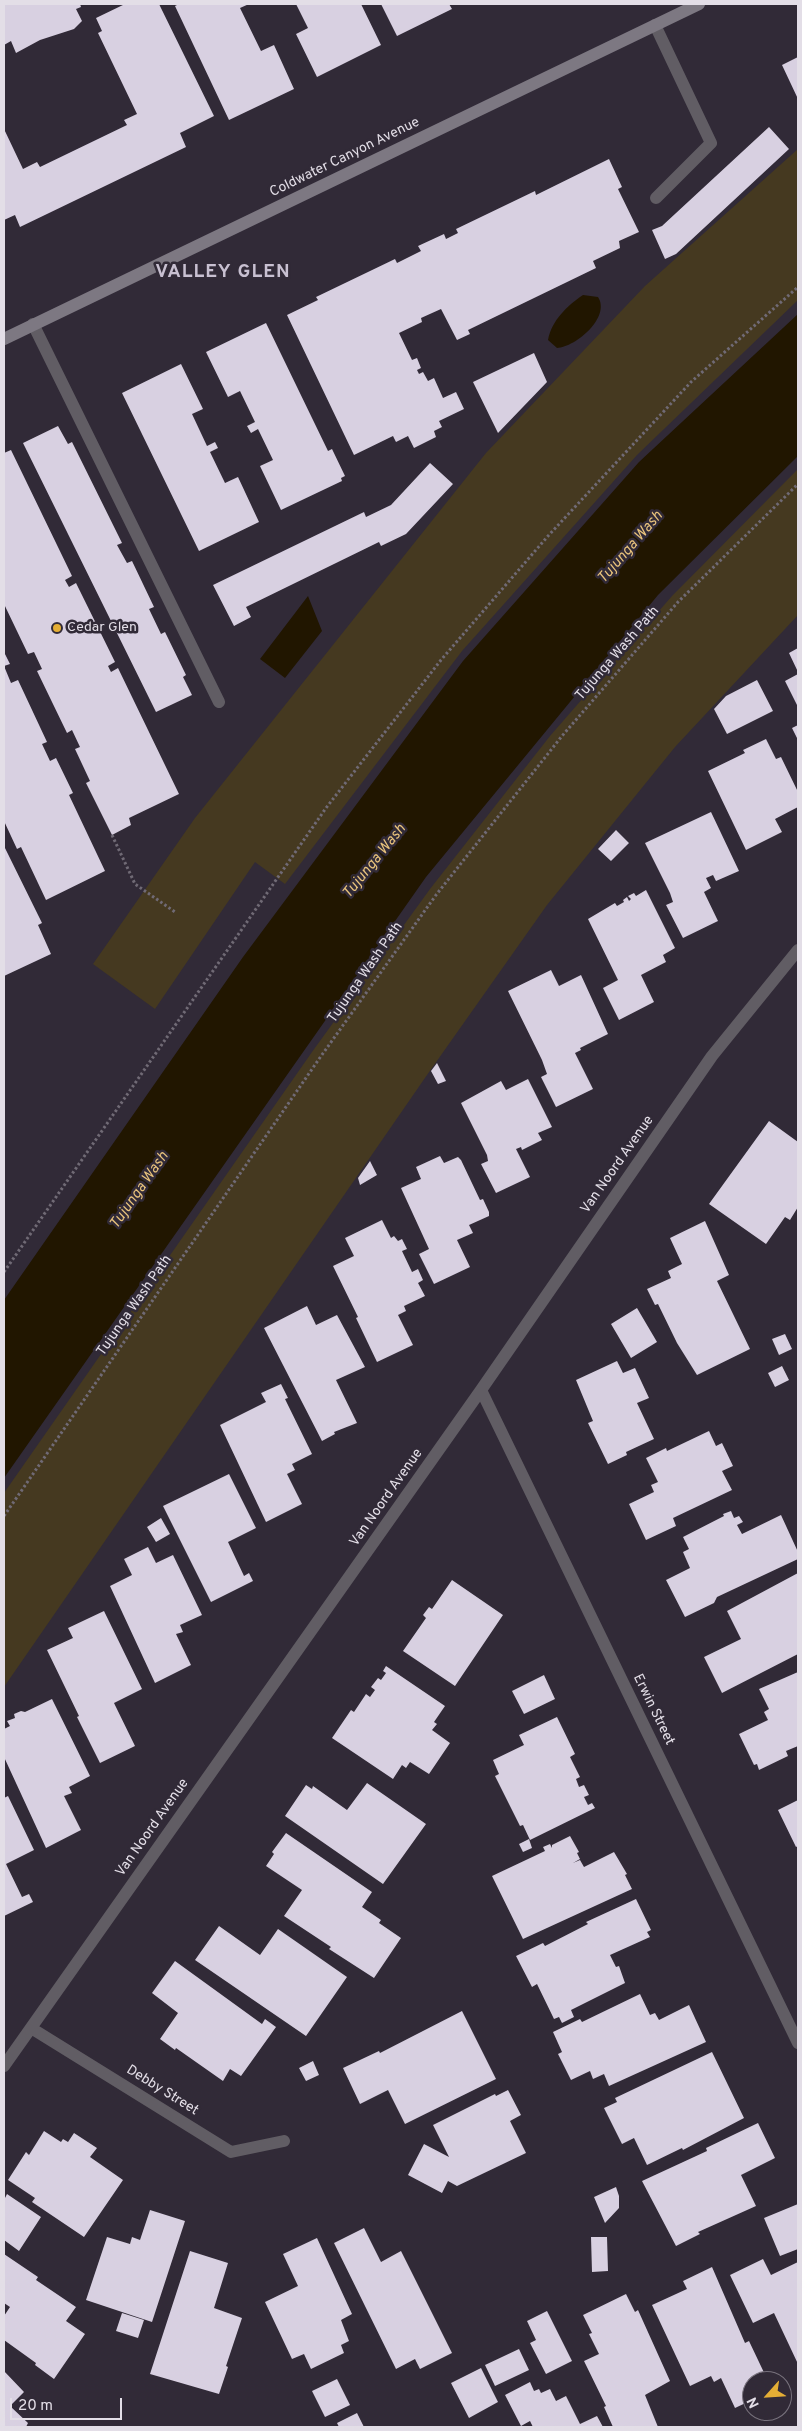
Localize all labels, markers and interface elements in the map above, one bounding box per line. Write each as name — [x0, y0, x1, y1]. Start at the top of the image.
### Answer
street label: Coldwater Canyon Avenue — [267, 114, 423, 202]
district label: VALLEY GLEN — [154, 262, 292, 284]
water label: Tujunga Wash — [595, 508, 667, 588]
street label: Tujunga Wash Path — [573, 603, 663, 705]
place label: Cedar Glen — [67, 620, 137, 636]
marker: Cedar Glen — [51, 622, 63, 634]
water label: Tujunga Wash — [340, 821, 410, 903]
street label: Tujunga Wash Path — [325, 919, 407, 1027]
street label: Van Noord Avenue — [578, 1113, 658, 1217]
water label: Tujunga Wash — [107, 1149, 173, 1233]
street label: Tujunga Wash Path — [94, 1252, 176, 1360]
street label: Van Noord Avenue — [347, 1446, 427, 1550]
street label: Erwin Street — [629, 1672, 677, 1748]
street label: Van Noord Avenue — [113, 1776, 193, 1880]
street label: Debby Street — [123, 2062, 201, 2120]
north arrow — [742, 2371, 792, 2421]
scale bar — [12, 2388, 125, 2420]
text: N — [744, 2394, 764, 2411]
text: 20 m — [18, 2397, 53, 2416]

